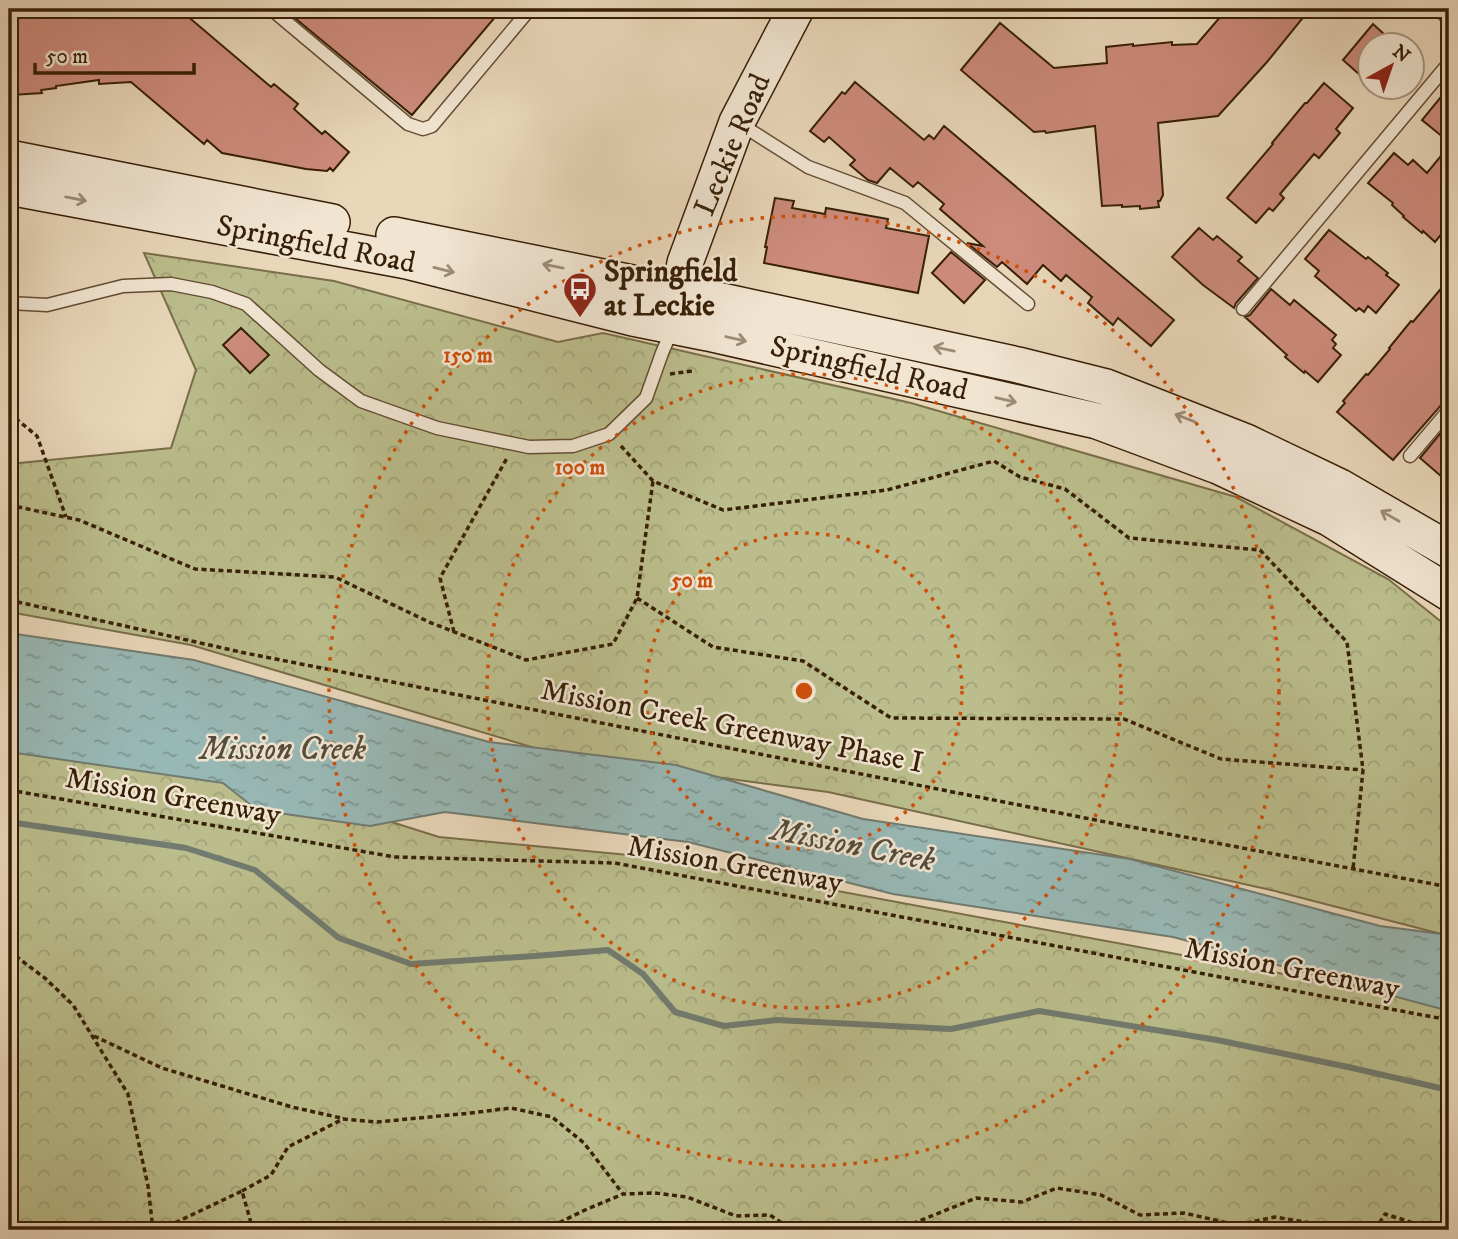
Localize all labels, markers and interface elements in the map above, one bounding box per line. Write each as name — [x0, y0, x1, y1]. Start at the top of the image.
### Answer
scale bar — [35, 32, 194, 76]
north arrow — [1356, 32, 1426, 102]
text: N — [1388, 40, 1415, 68]
text: 50 m — [46, 44, 88, 70]
street label: Leckie Road — [687, 68, 779, 222]
one-way arrow — [64, 193, 87, 206]
street label: Springfield Road — [213, 208, 419, 282]
place label: Springfield at Leckie — [604, 254, 738, 325]
one-way arrow — [542, 259, 565, 273]
one-way arrow — [432, 264, 454, 277]
bus stop icon: Springfield at Leckie — [561, 270, 599, 319]
street label: Springfield Road — [767, 328, 971, 410]
one-way arrow — [724, 333, 747, 346]
one-way arrow — [933, 341, 956, 355]
text: 150 m — [443, 343, 493, 369]
one-way arrow — [994, 394, 1017, 408]
one-way arrow — [1175, 411, 1197, 424]
text: 100 m — [555, 455, 605, 481]
one-way arrow — [1381, 509, 1401, 523]
text: 50 m — [670, 568, 713, 594]
street label: Mission Creek Greenway Phase I — [538, 672, 926, 782]
centre of rings — [792, 679, 816, 703]
water label: Mission Creek — [198, 730, 367, 770]
street label: Mission Greenway — [62, 760, 284, 834]
water label: Mission Creek — [766, 810, 939, 882]
street label: Mission Greenway — [624, 828, 846, 902]
street label: Mission Greenway — [1181, 930, 1403, 1008]

